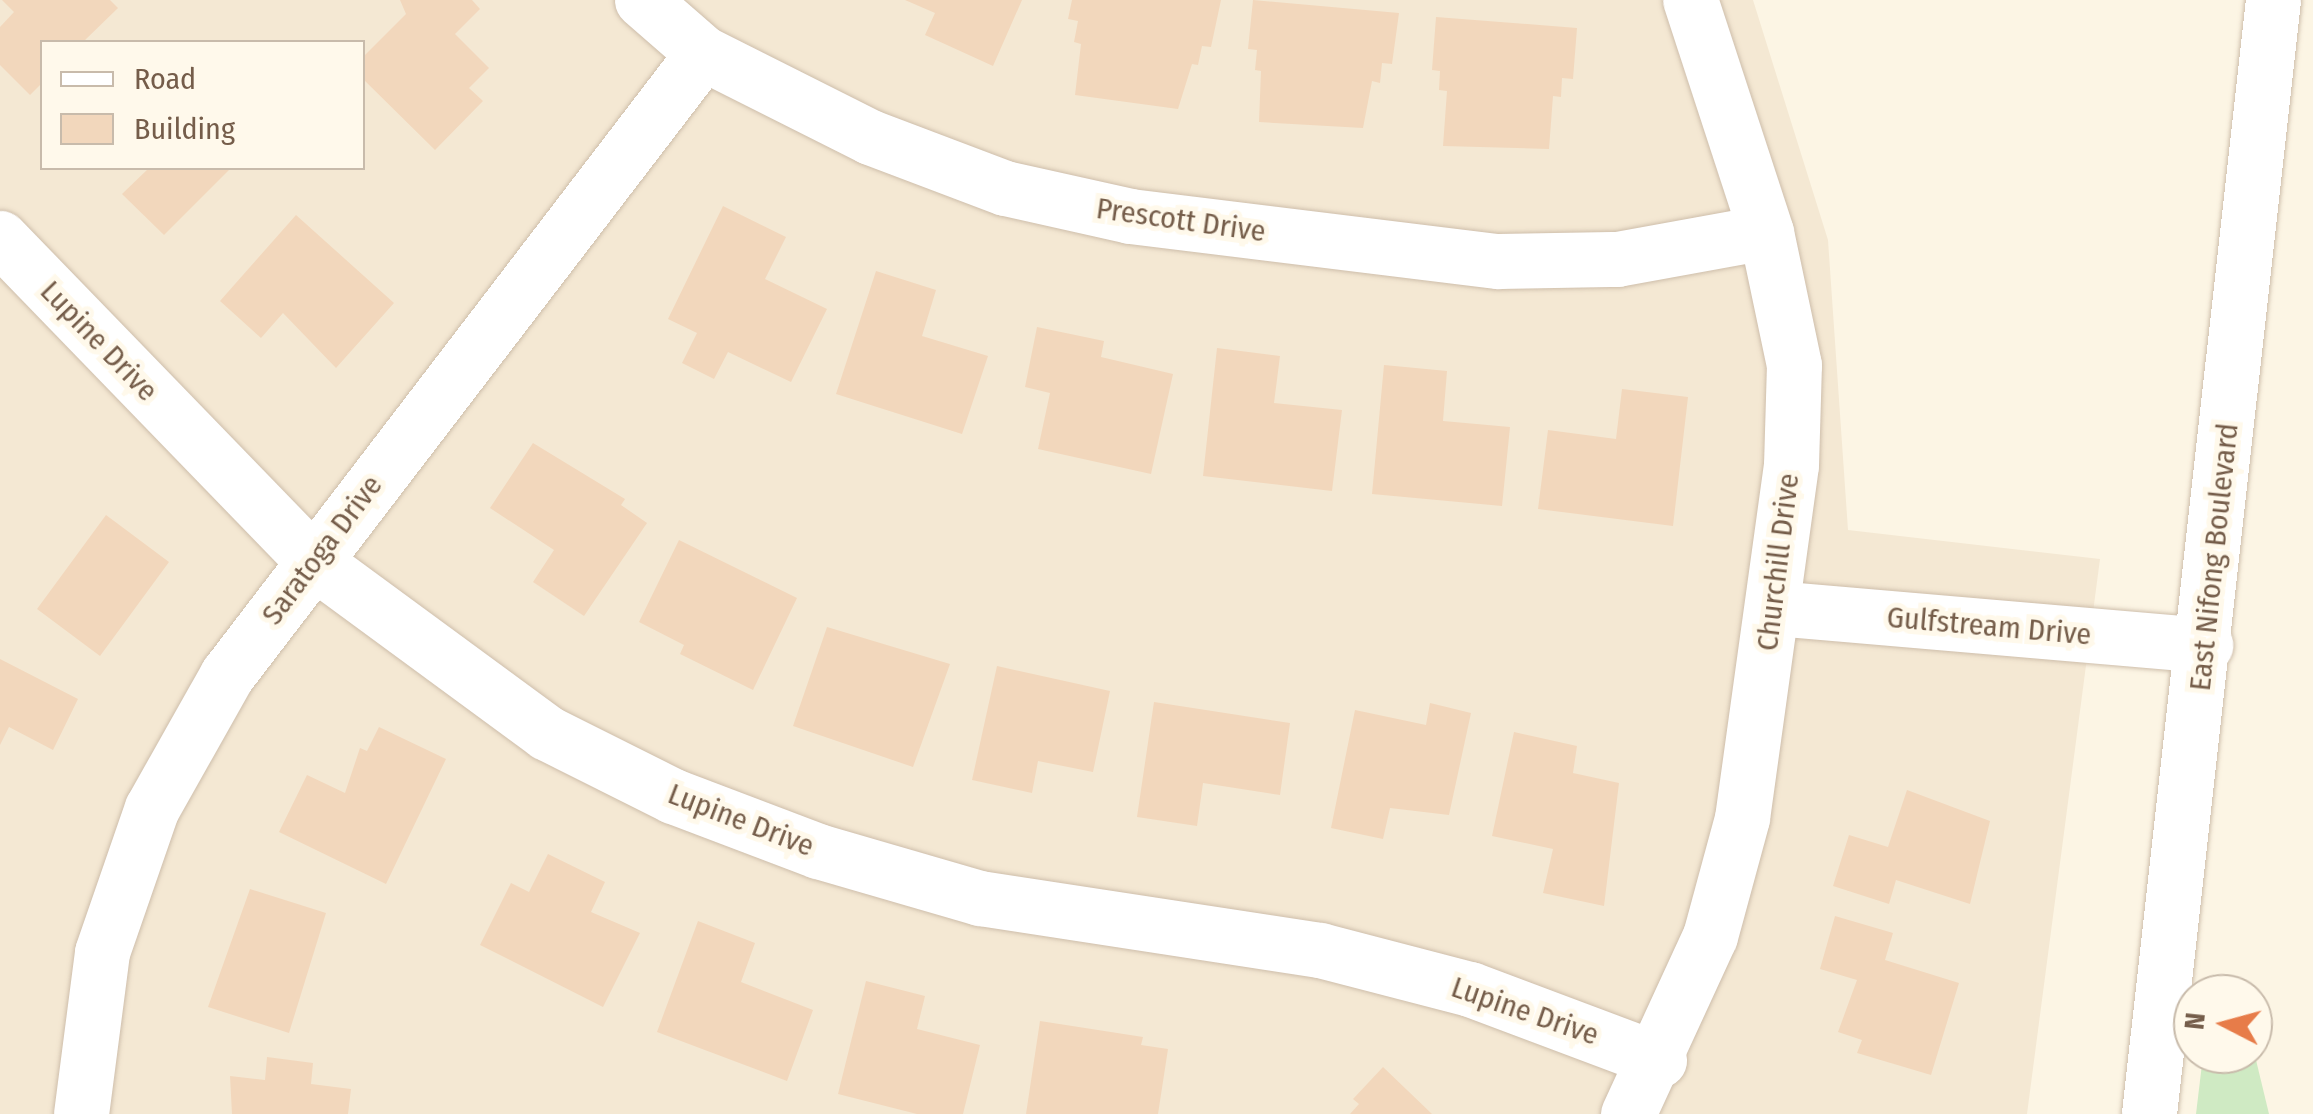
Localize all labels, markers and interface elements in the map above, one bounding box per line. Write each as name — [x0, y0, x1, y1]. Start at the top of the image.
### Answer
legend — [40, 40, 365, 170]
text: Road — [134, 61, 196, 97]
text: Building — [134, 111, 235, 147]
street label: Prescott Drive — [1094, 190, 1268, 250]
street label: Lupine Drive — [33, 273, 165, 409]
street label: East Nifong Boulevard — [2182, 421, 2246, 693]
street label: Saratoga Drive — [254, 468, 390, 632]
street label: Churchill Drive — [1749, 471, 1807, 653]
street label: Gulfstream Drive — [1885, 599, 2093, 653]
street label: Lupine Drive — [663, 776, 819, 864]
street label: Lupine Drive — [1447, 969, 1603, 1053]
north arrow — [2173, 974, 2273, 1074]
text: N — [2177, 1011, 2212, 1031]

